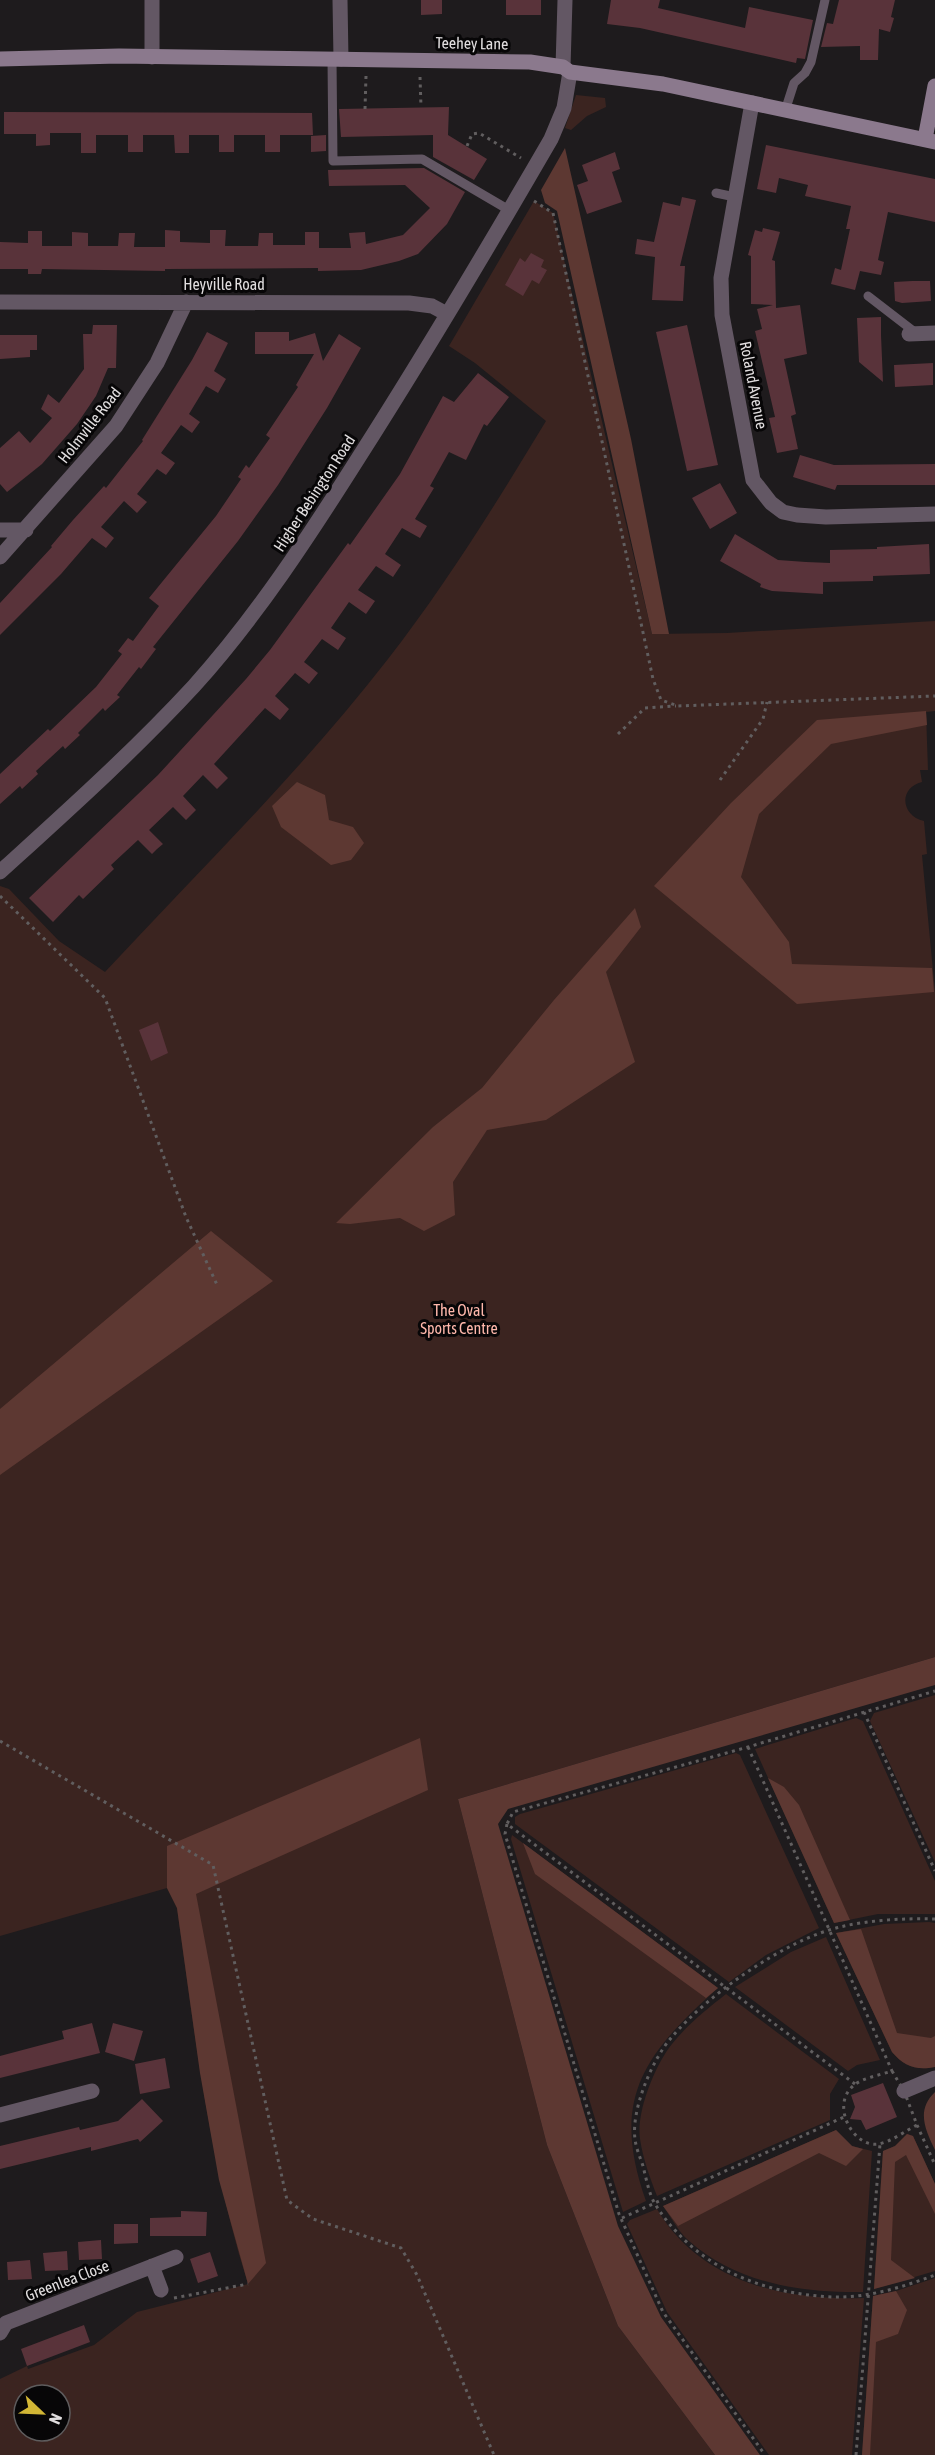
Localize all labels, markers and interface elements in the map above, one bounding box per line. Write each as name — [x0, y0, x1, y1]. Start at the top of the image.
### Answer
street label: Teehey Lane — [435, 33, 509, 54]
street label: Heyville Road — [183, 275, 265, 294]
street label: Roland Avenue — [737, 340, 771, 430]
street label: Holmville Road — [54, 384, 124, 466]
street label: Higher Bebington Road — [270, 431, 359, 555]
park label: The Oval Sports Centre — [420, 1301, 498, 1338]
street label: Greenlea Close — [23, 2256, 111, 2304]
north arrow — [12, 2383, 72, 2443]
text: N — [46, 2411, 66, 2427]

